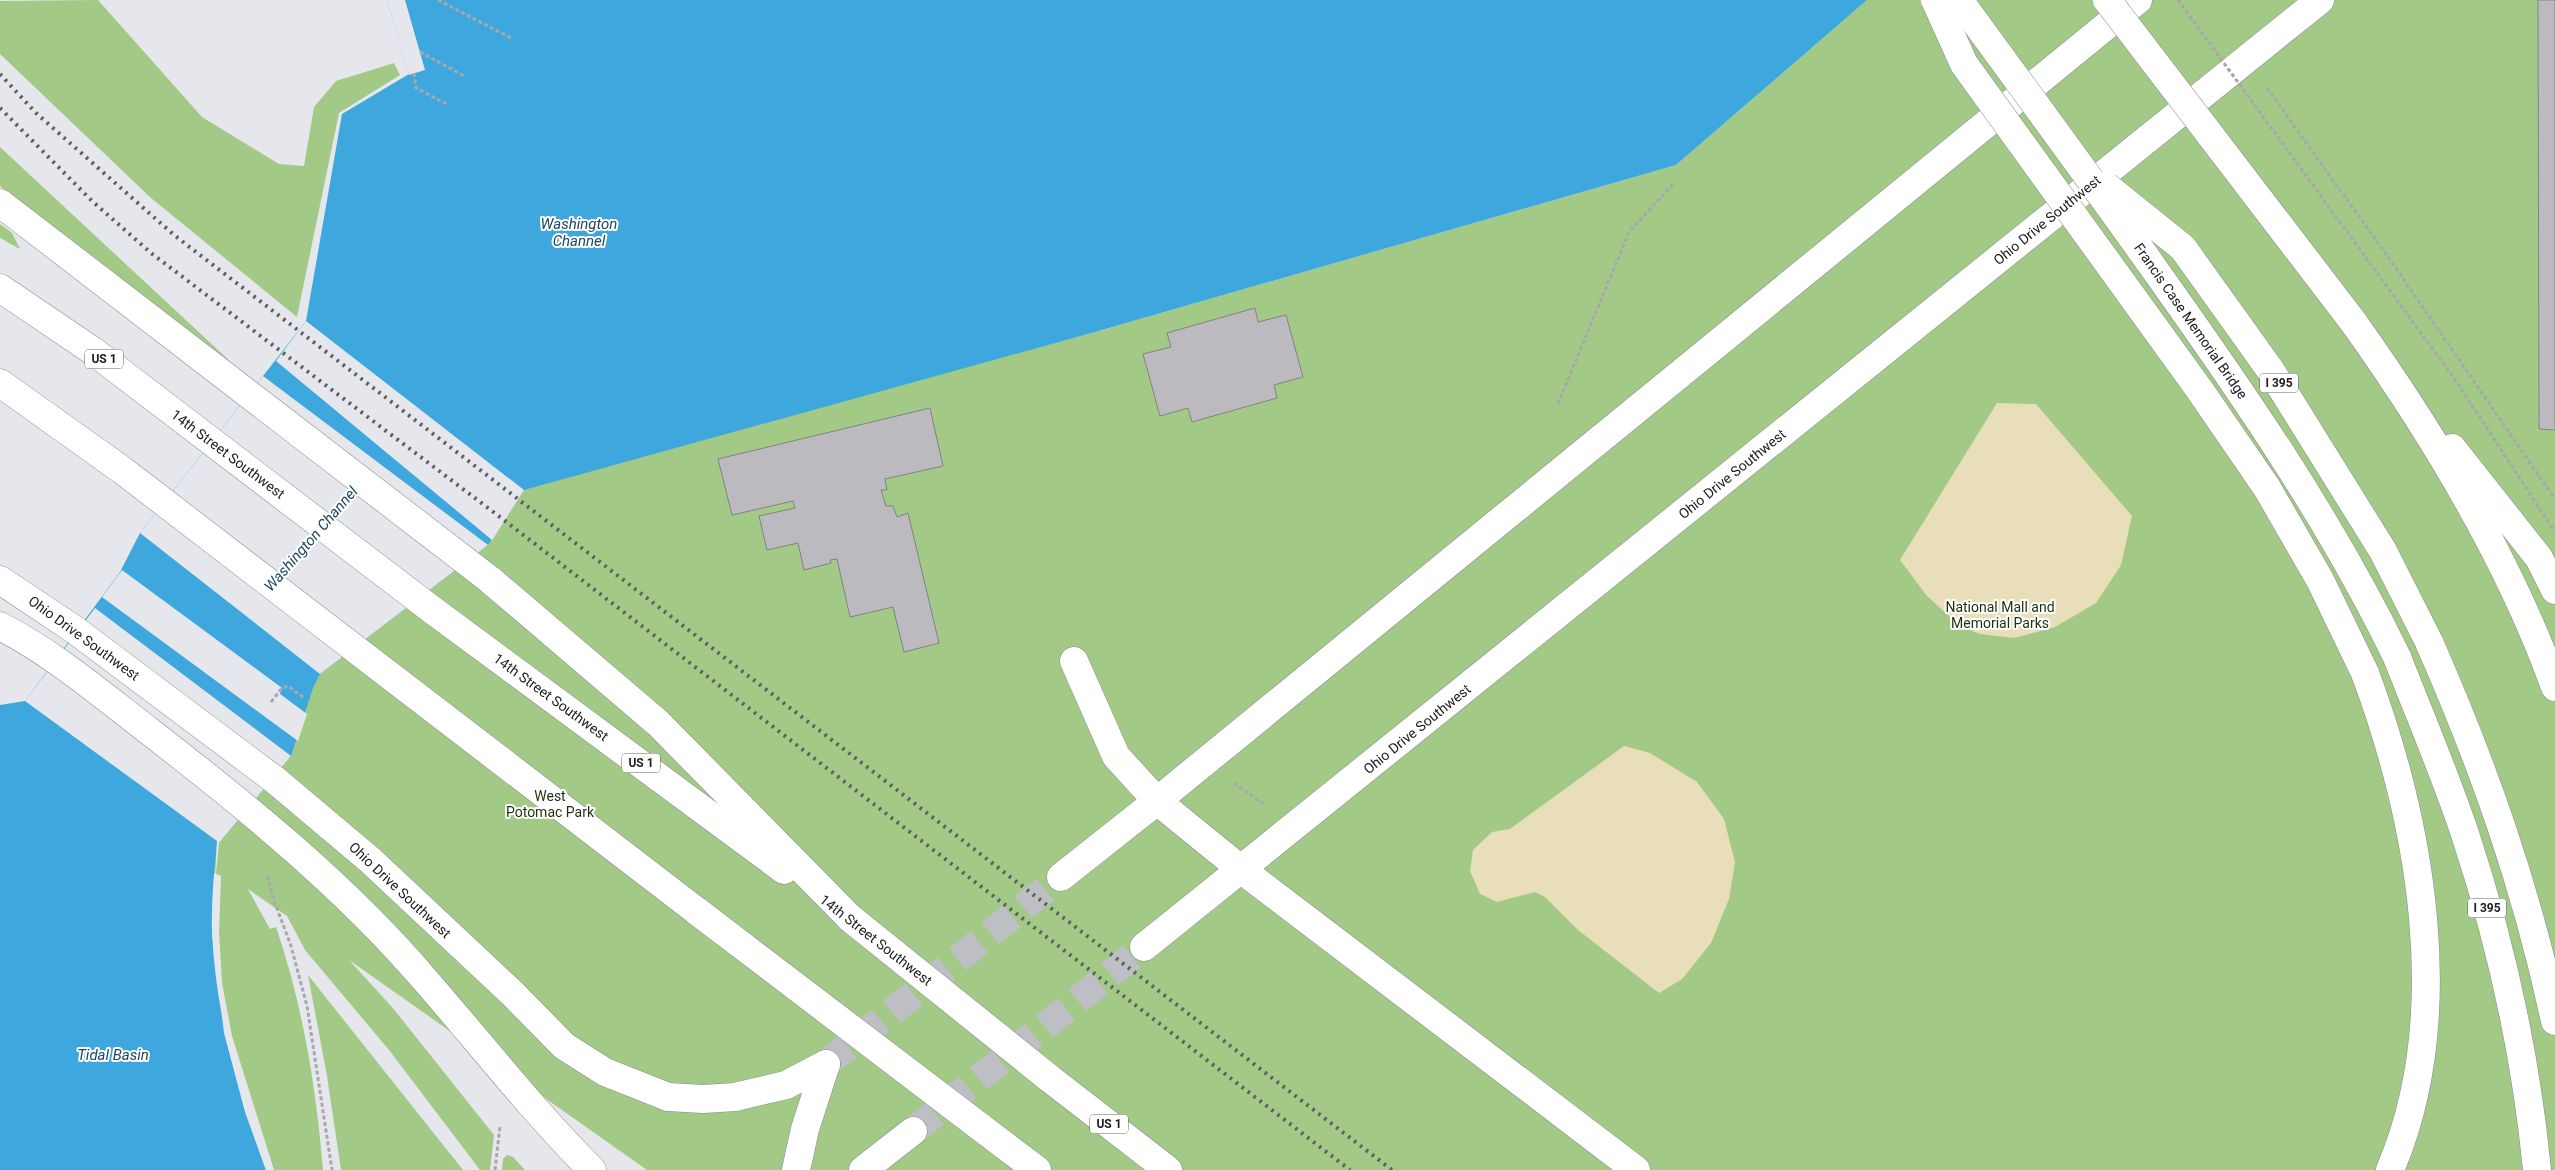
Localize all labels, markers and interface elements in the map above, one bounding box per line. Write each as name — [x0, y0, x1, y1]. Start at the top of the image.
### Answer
street label: Ohio Drive Southwest — [1990, 172, 2104, 268]
water label: Washington Channel — [541, 215, 617, 250]
street label: Francis Case Memorial Bridge — [2131, 240, 2251, 402]
road number: US 1 — [85, 349, 123, 368]
road number: I 395 — [2260, 373, 2298, 392]
street label: 14th Street Southwest — [168, 406, 288, 502]
street label: Ohio Drive Southwest — [1675, 426, 1789, 522]
water label: Washington Channel — [261, 482, 362, 595]
street label: Ohio Drive Southwest — [25, 592, 143, 684]
park label: National Mall and Memorial Parks — [1945, 599, 2055, 631]
street label: 14th Street Southwest — [490, 650, 612, 744]
street label: Ohio Drive Southwest — [1360, 681, 1474, 777]
road number: US 1 — [622, 754, 660, 772]
park label: West Potomac Park — [506, 788, 595, 820]
street label: Ohio Drive Southwest — [346, 839, 454, 942]
street label: 14th Street Southwest — [817, 891, 936, 989]
road number: I 395 — [2468, 898, 2506, 918]
water label: Tidal Basin — [77, 1046, 149, 1064]
road number: US 1 — [1090, 1114, 1128, 1134]

